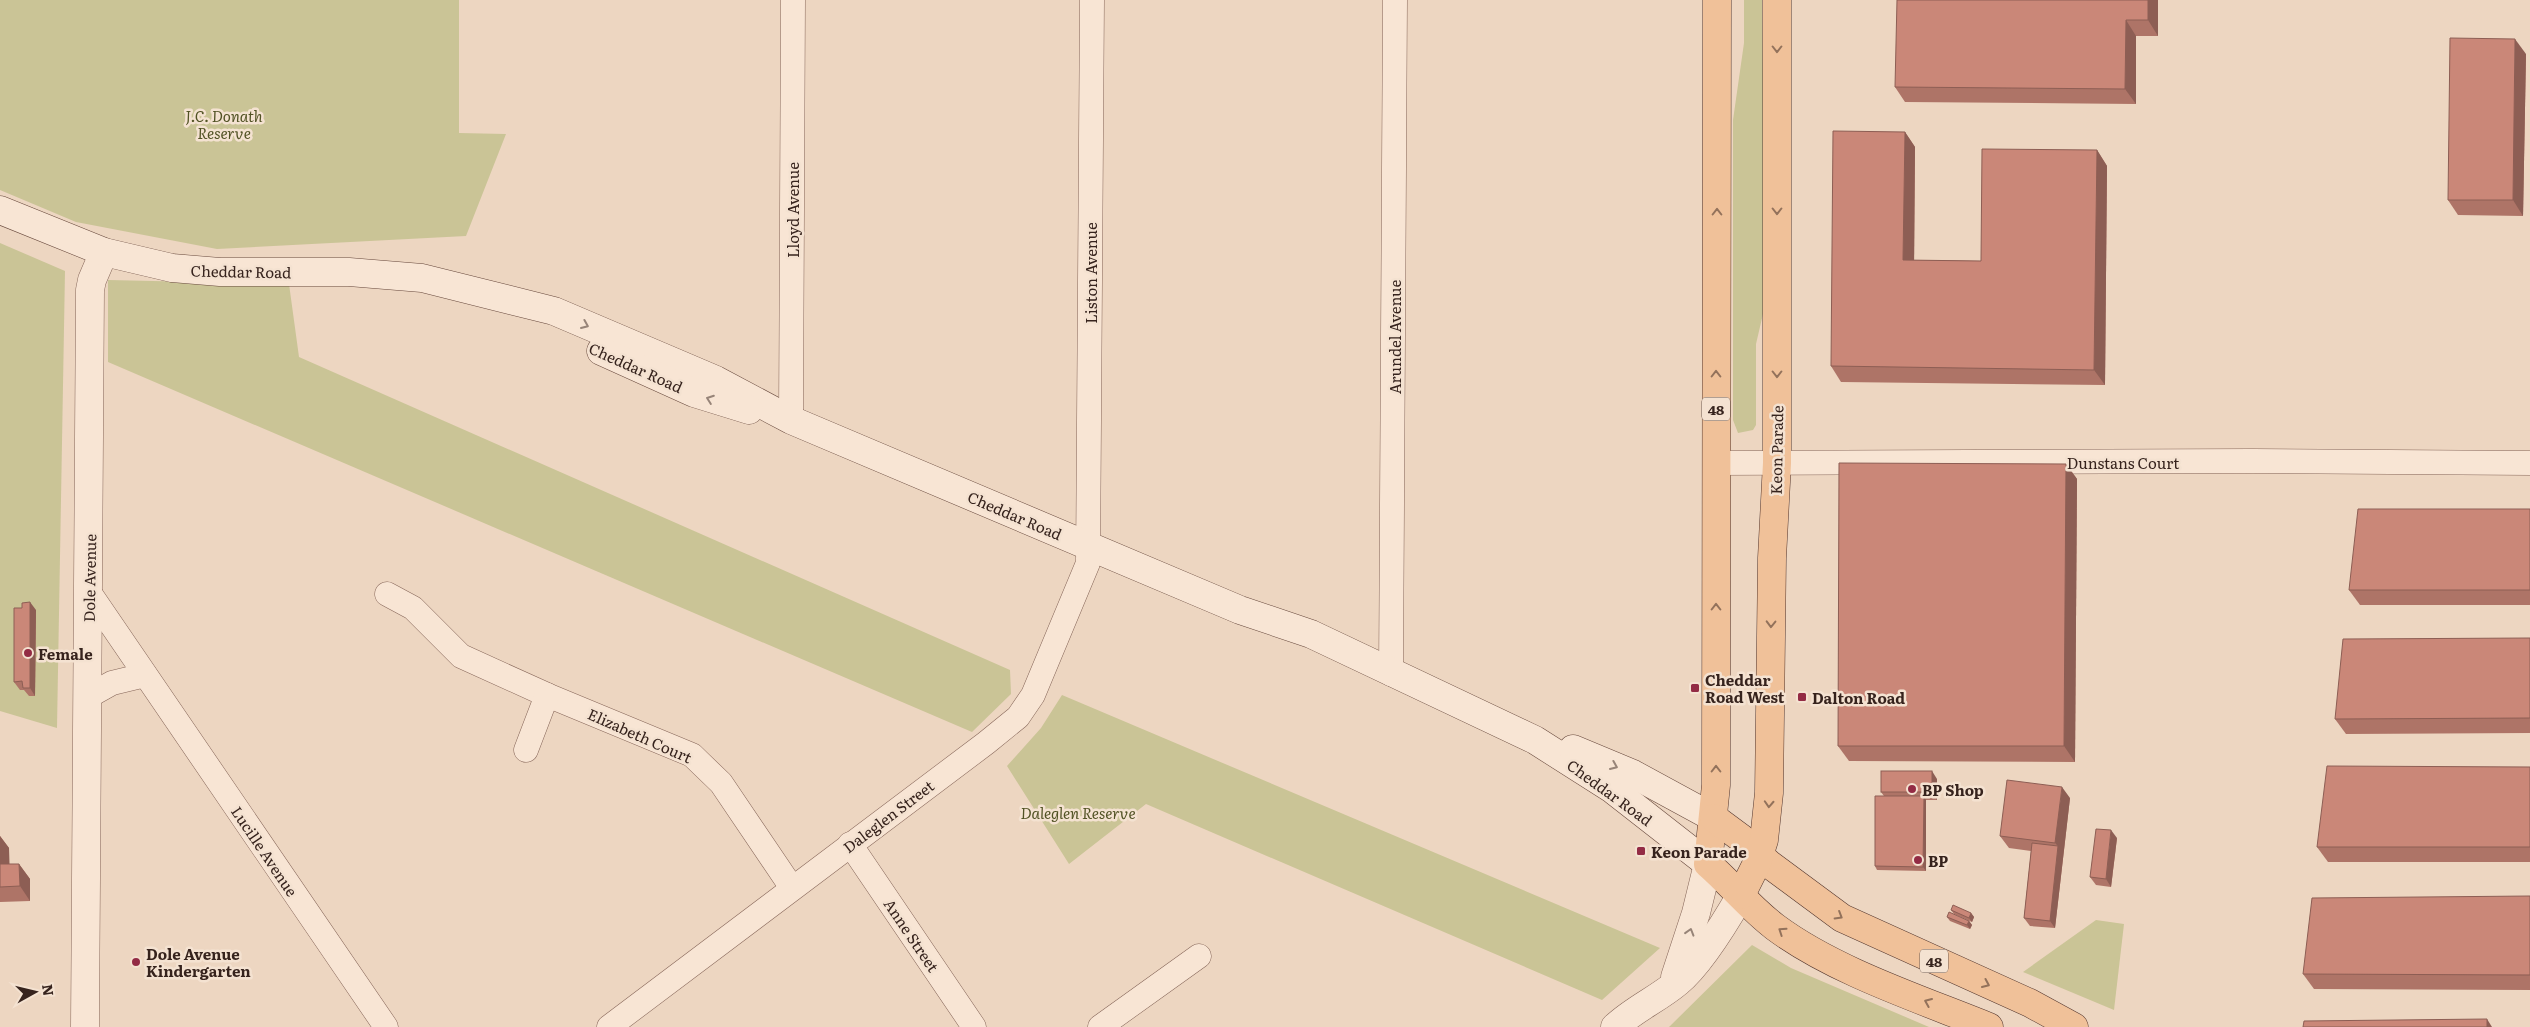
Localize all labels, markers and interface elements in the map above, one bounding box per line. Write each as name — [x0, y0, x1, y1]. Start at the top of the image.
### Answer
one-way arrow — [1772, 45, 1782, 53]
park label: J.C. Donath Reserve — [185, 104, 263, 144]
street label: Lloyd Avenue — [781, 162, 804, 258]
one-way arrow — [1712, 207, 1722, 215]
one-way arrow — [1772, 208, 1782, 215]
street label: Liston Avenue — [1079, 222, 1102, 324]
street label: Cheddar Road — [191, 259, 291, 283]
street label: Arundel Avenue — [1383, 280, 1406, 394]
one-way arrow — [581, 319, 589, 329]
street label: Cheddar Road — [585, 336, 687, 398]
one-way arrow — [1711, 370, 1721, 378]
one-way arrow — [1772, 370, 1782, 378]
one-way arrow — [707, 395, 715, 405]
road number: 48 — [1702, 398, 1730, 420]
street label: Keon Parade — [1764, 405, 1788, 495]
street label: Dunstans Court — [2067, 451, 2179, 474]
street label: Cheddar Road — [964, 485, 1066, 545]
street label: Dole Avenue — [77, 533, 101, 622]
one-way arrow — [1711, 602, 1721, 610]
one-way arrow — [1766, 620, 1776, 628]
place label: Female — [38, 642, 93, 665]
marker: Female — [22, 647, 34, 659]
place label: Cheddar Road West — [1705, 668, 1785, 708]
marker: Cheddar Road West — [1689, 682, 1701, 694]
place label: Dalton Road — [1812, 686, 1905, 709]
marker: Dalton Road — [1796, 691, 1808, 703]
street label: Elizabeth Court — [584, 702, 696, 768]
street label: Cheddar Road — [1563, 753, 1657, 831]
one-way arrow — [1609, 759, 1618, 770]
one-way arrow — [1711, 765, 1721, 772]
street label: Daleglen Street — [838, 774, 938, 858]
place label: BP Shop — [1922, 778, 1984, 801]
marker: BP Shop — [1906, 783, 1918, 795]
one-way arrow — [1763, 800, 1774, 808]
street label: Lucille Avenue — [226, 801, 304, 901]
park label: Daleglen Reserve — [1020, 801, 1136, 824]
place label: Keon Parade — [1651, 840, 1747, 863]
marker: Keon Parade — [1635, 845, 1647, 857]
place label: BP — [1928, 849, 1948, 872]
marker: BP — [1912, 854, 1924, 866]
street label: Anne Street — [879, 894, 945, 976]
one-way arrow — [1833, 909, 1842, 919]
one-way arrow — [1685, 928, 1695, 937]
one-way arrow — [1778, 928, 1787, 937]
place label: Dole Avenue Kindergarten — [146, 942, 251, 982]
road number: 48 — [1920, 949, 1948, 972]
marker: Dole Avenue Kindergarten — [130, 956, 142, 968]
north arrow — [10, 967, 60, 1017]
one-way arrow — [1981, 977, 1990, 988]
text: N — [38, 983, 60, 998]
one-way arrow — [1924, 997, 1933, 1008]

